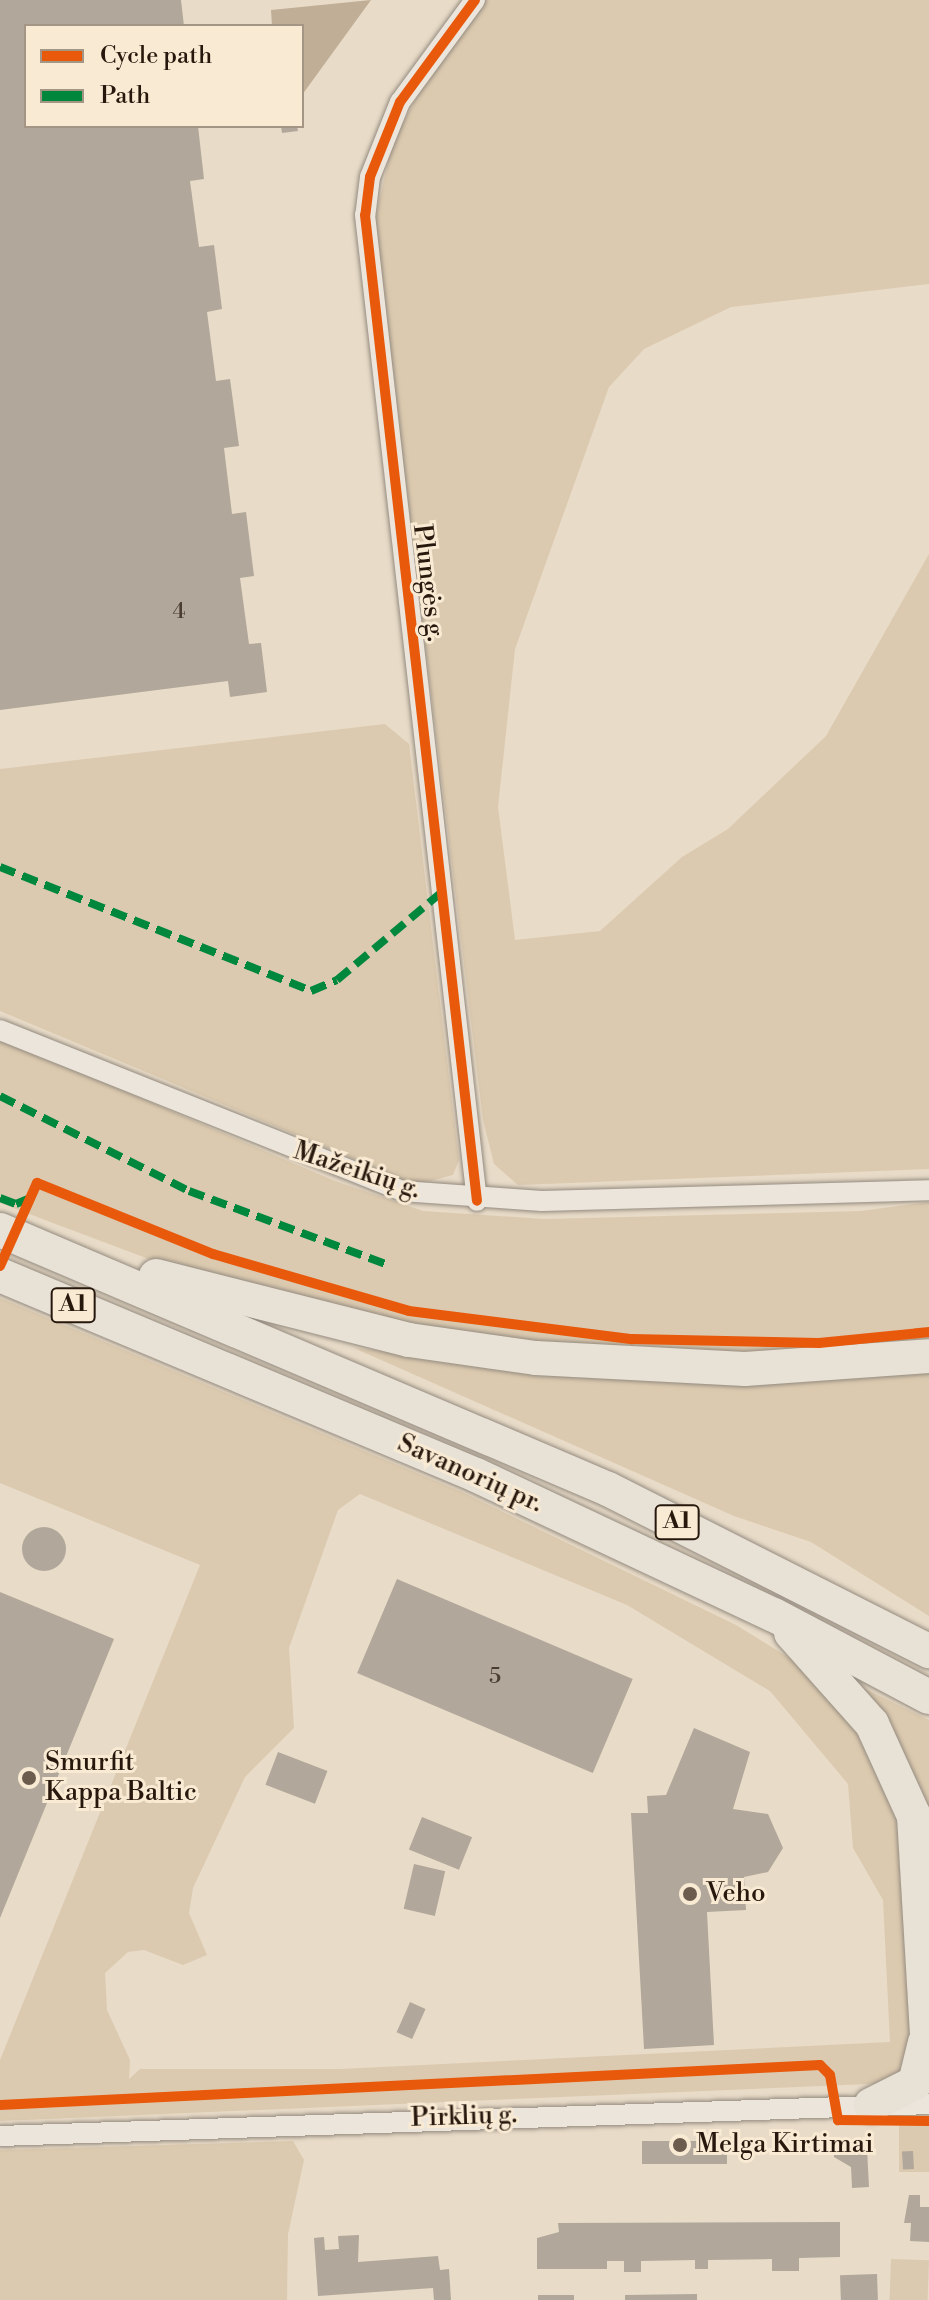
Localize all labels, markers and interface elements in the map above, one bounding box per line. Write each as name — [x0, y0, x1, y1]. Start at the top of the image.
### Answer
legend — [24, 24, 304, 128]
text: Cycle path — [100, 41, 212, 71]
text: Path — [100, 81, 150, 111]
street label: Plungės g. — [405, 523, 451, 643]
house number: 4 — [172, 599, 186, 625]
street label: Mažeikių g. — [290, 1136, 424, 1206]
road number: A1 — [49, 1285, 97, 1325]
street label: Savanorių pr. — [393, 1428, 547, 1520]
road number: A1 — [653, 1502, 701, 1542]
house number: 5 — [489, 1664, 501, 1690]
place label: Smurfit Kappa Baltic — [45, 1747, 197, 1808]
marker: Smurfit Kappa Baltic — [20, 1769, 38, 1787]
place label: Veho — [706, 1878, 766, 1910]
marker: Veho — [681, 1885, 699, 1903]
street label: Pirklių g. — [410, 2100, 518, 2134]
place label: Melga Kirtimai — [696, 2129, 874, 2161]
marker: Melga Kirtimai — [671, 2136, 689, 2154]

